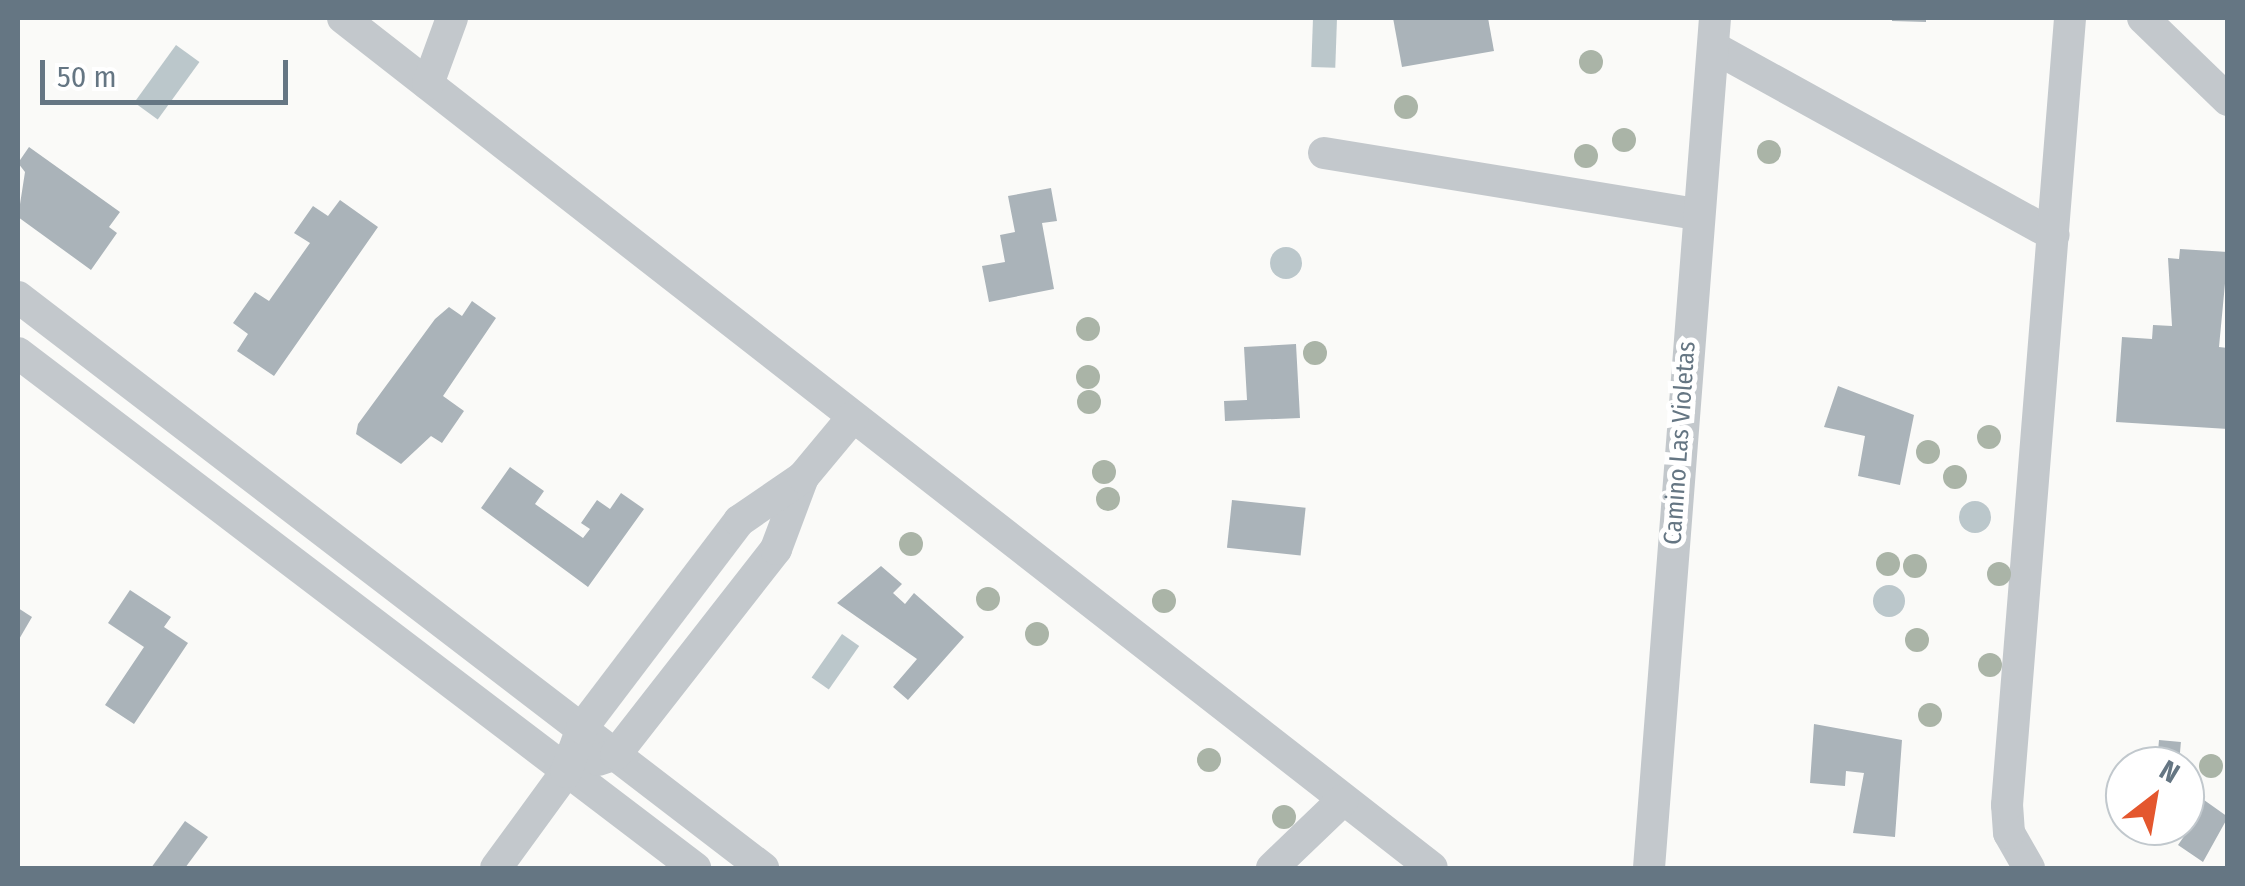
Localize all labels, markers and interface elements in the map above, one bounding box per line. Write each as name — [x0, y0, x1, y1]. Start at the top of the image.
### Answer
scale bar — [45, 40, 292, 102]
text: 50 m — [57, 59, 117, 95]
street label: Camino Las Violetas — [1658, 340, 1702, 546]
north arrow — [2105, 746, 2205, 846]
text: N — [2154, 753, 2185, 790]

